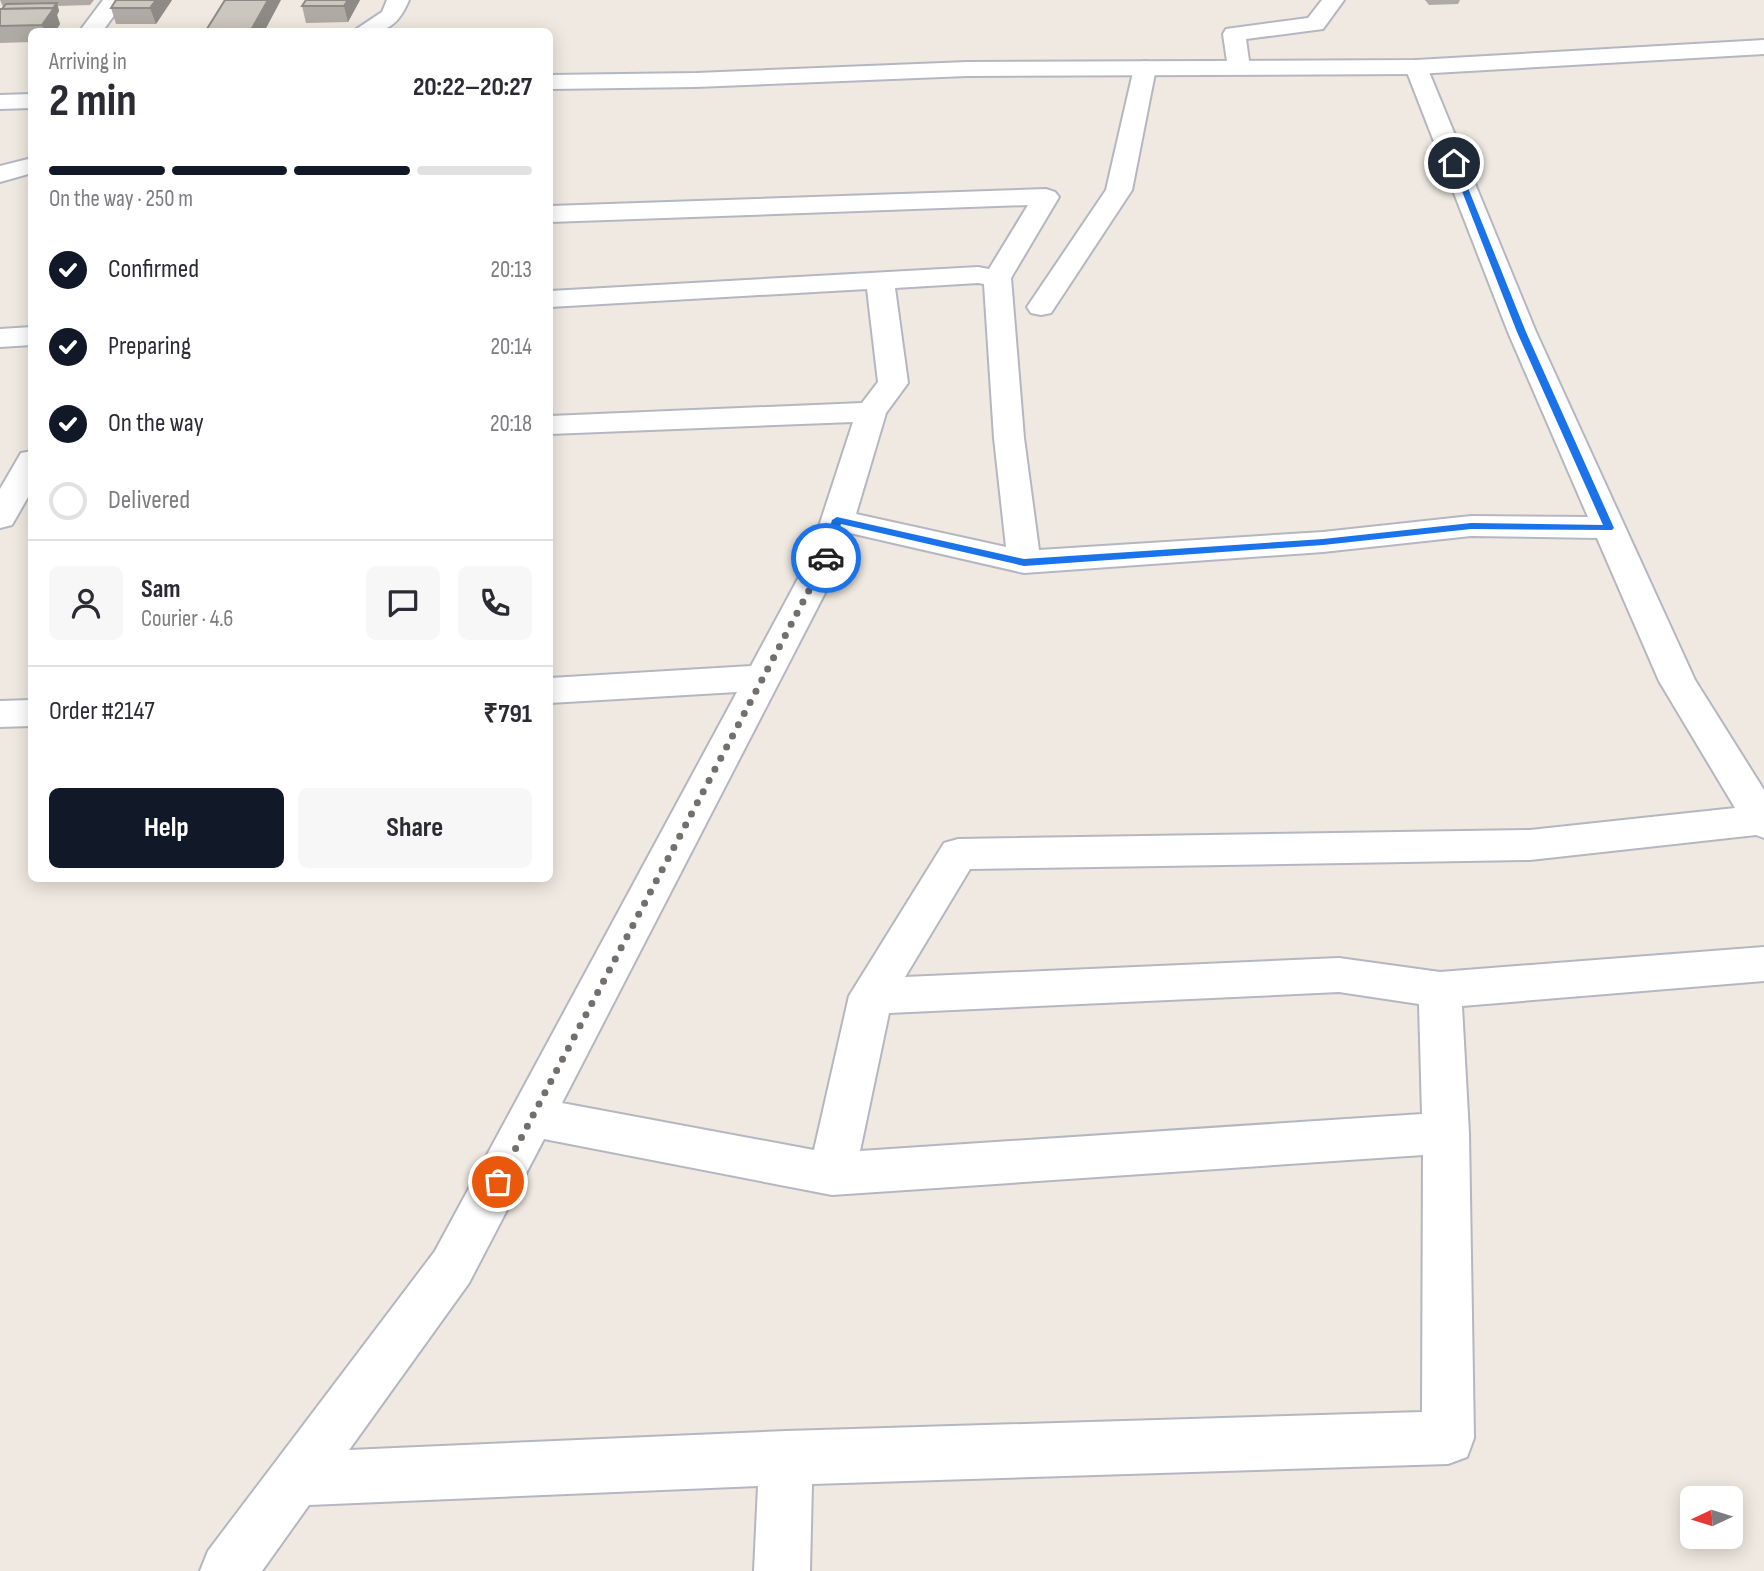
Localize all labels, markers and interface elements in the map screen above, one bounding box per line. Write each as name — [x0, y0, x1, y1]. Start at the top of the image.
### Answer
text: Arriving in — [49, 48, 127, 76]
text: 20:22–20:27 — [413, 72, 532, 103]
text: 2 min — [49, 74, 137, 129]
pin — [1424, 133, 1484, 193]
icon: home — [1435, 144, 1473, 182]
text: On the way · 250 m — [49, 185, 193, 213]
icon: check — [49, 251, 87, 289]
text: Confirmed — [108, 254, 199, 285]
text: 20:13 — [491, 256, 532, 284]
icon: check — [49, 328, 87, 366]
text: Preparing — [108, 331, 191, 362]
text: 20:14 — [491, 333, 532, 361]
icon: check — [49, 405, 87, 443]
text: On the way — [108, 408, 204, 439]
text: 20:18 — [490, 410, 532, 438]
text: Delivered — [108, 485, 190, 516]
courier — [791, 523, 861, 593]
icon: car — [807, 539, 845, 577]
button: person — [49, 566, 123, 640]
button: chat — [366, 566, 440, 640]
button: phone — [458, 566, 532, 640]
text: Sam — [141, 574, 181, 605]
text: Courier · 4.6 — [141, 605, 233, 633]
text: Order #2147 — [49, 696, 155, 727]
text: ₹791 — [483, 699, 532, 730]
button: Help — [49, 788, 284, 868]
button: Share — [298, 788, 532, 868]
pin — [468, 1152, 528, 1212]
icon: bag — [479, 1163, 517, 1201]
north arrow — [1680, 1486, 1743, 1549]
map controls — [1680, 1486, 1743, 1549]

